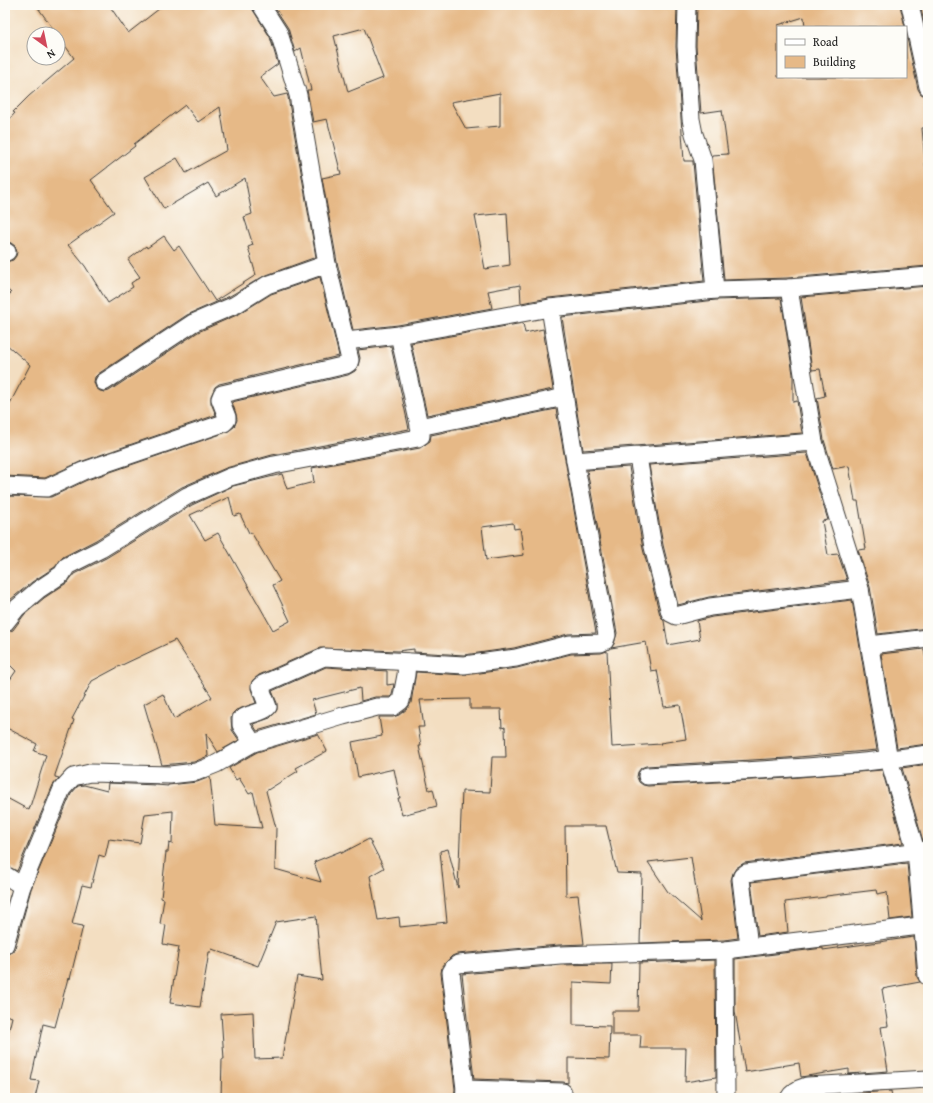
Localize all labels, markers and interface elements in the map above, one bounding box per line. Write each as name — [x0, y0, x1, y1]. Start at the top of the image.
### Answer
north arrow — [26, 26, 66, 66]
legend — [777, 26, 907, 78]
text: Road — [813, 33, 839, 50]
text: N — [43, 46, 59, 63]
text: Building — [813, 53, 856, 70]

